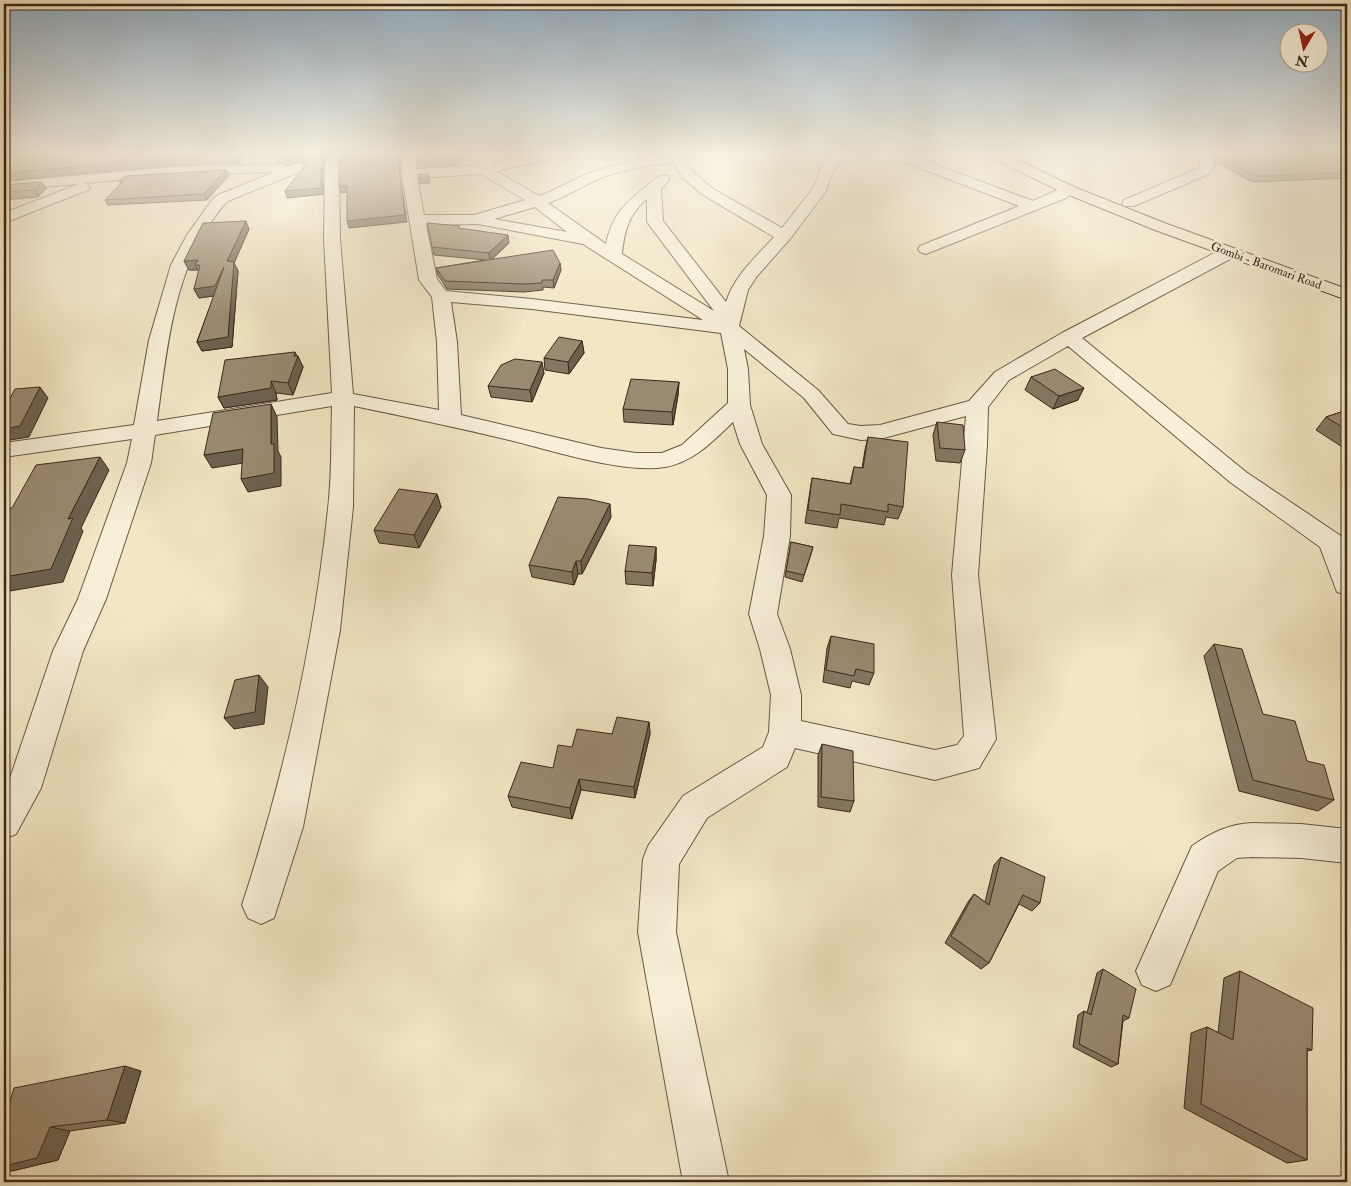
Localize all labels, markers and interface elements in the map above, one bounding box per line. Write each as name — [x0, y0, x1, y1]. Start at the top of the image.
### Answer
north arrow — [1278, 22, 1328, 72]
text: N — [1294, 51, 1311, 70]
street label: Gombi - Baromari Road — [1209, 239, 1324, 293]

